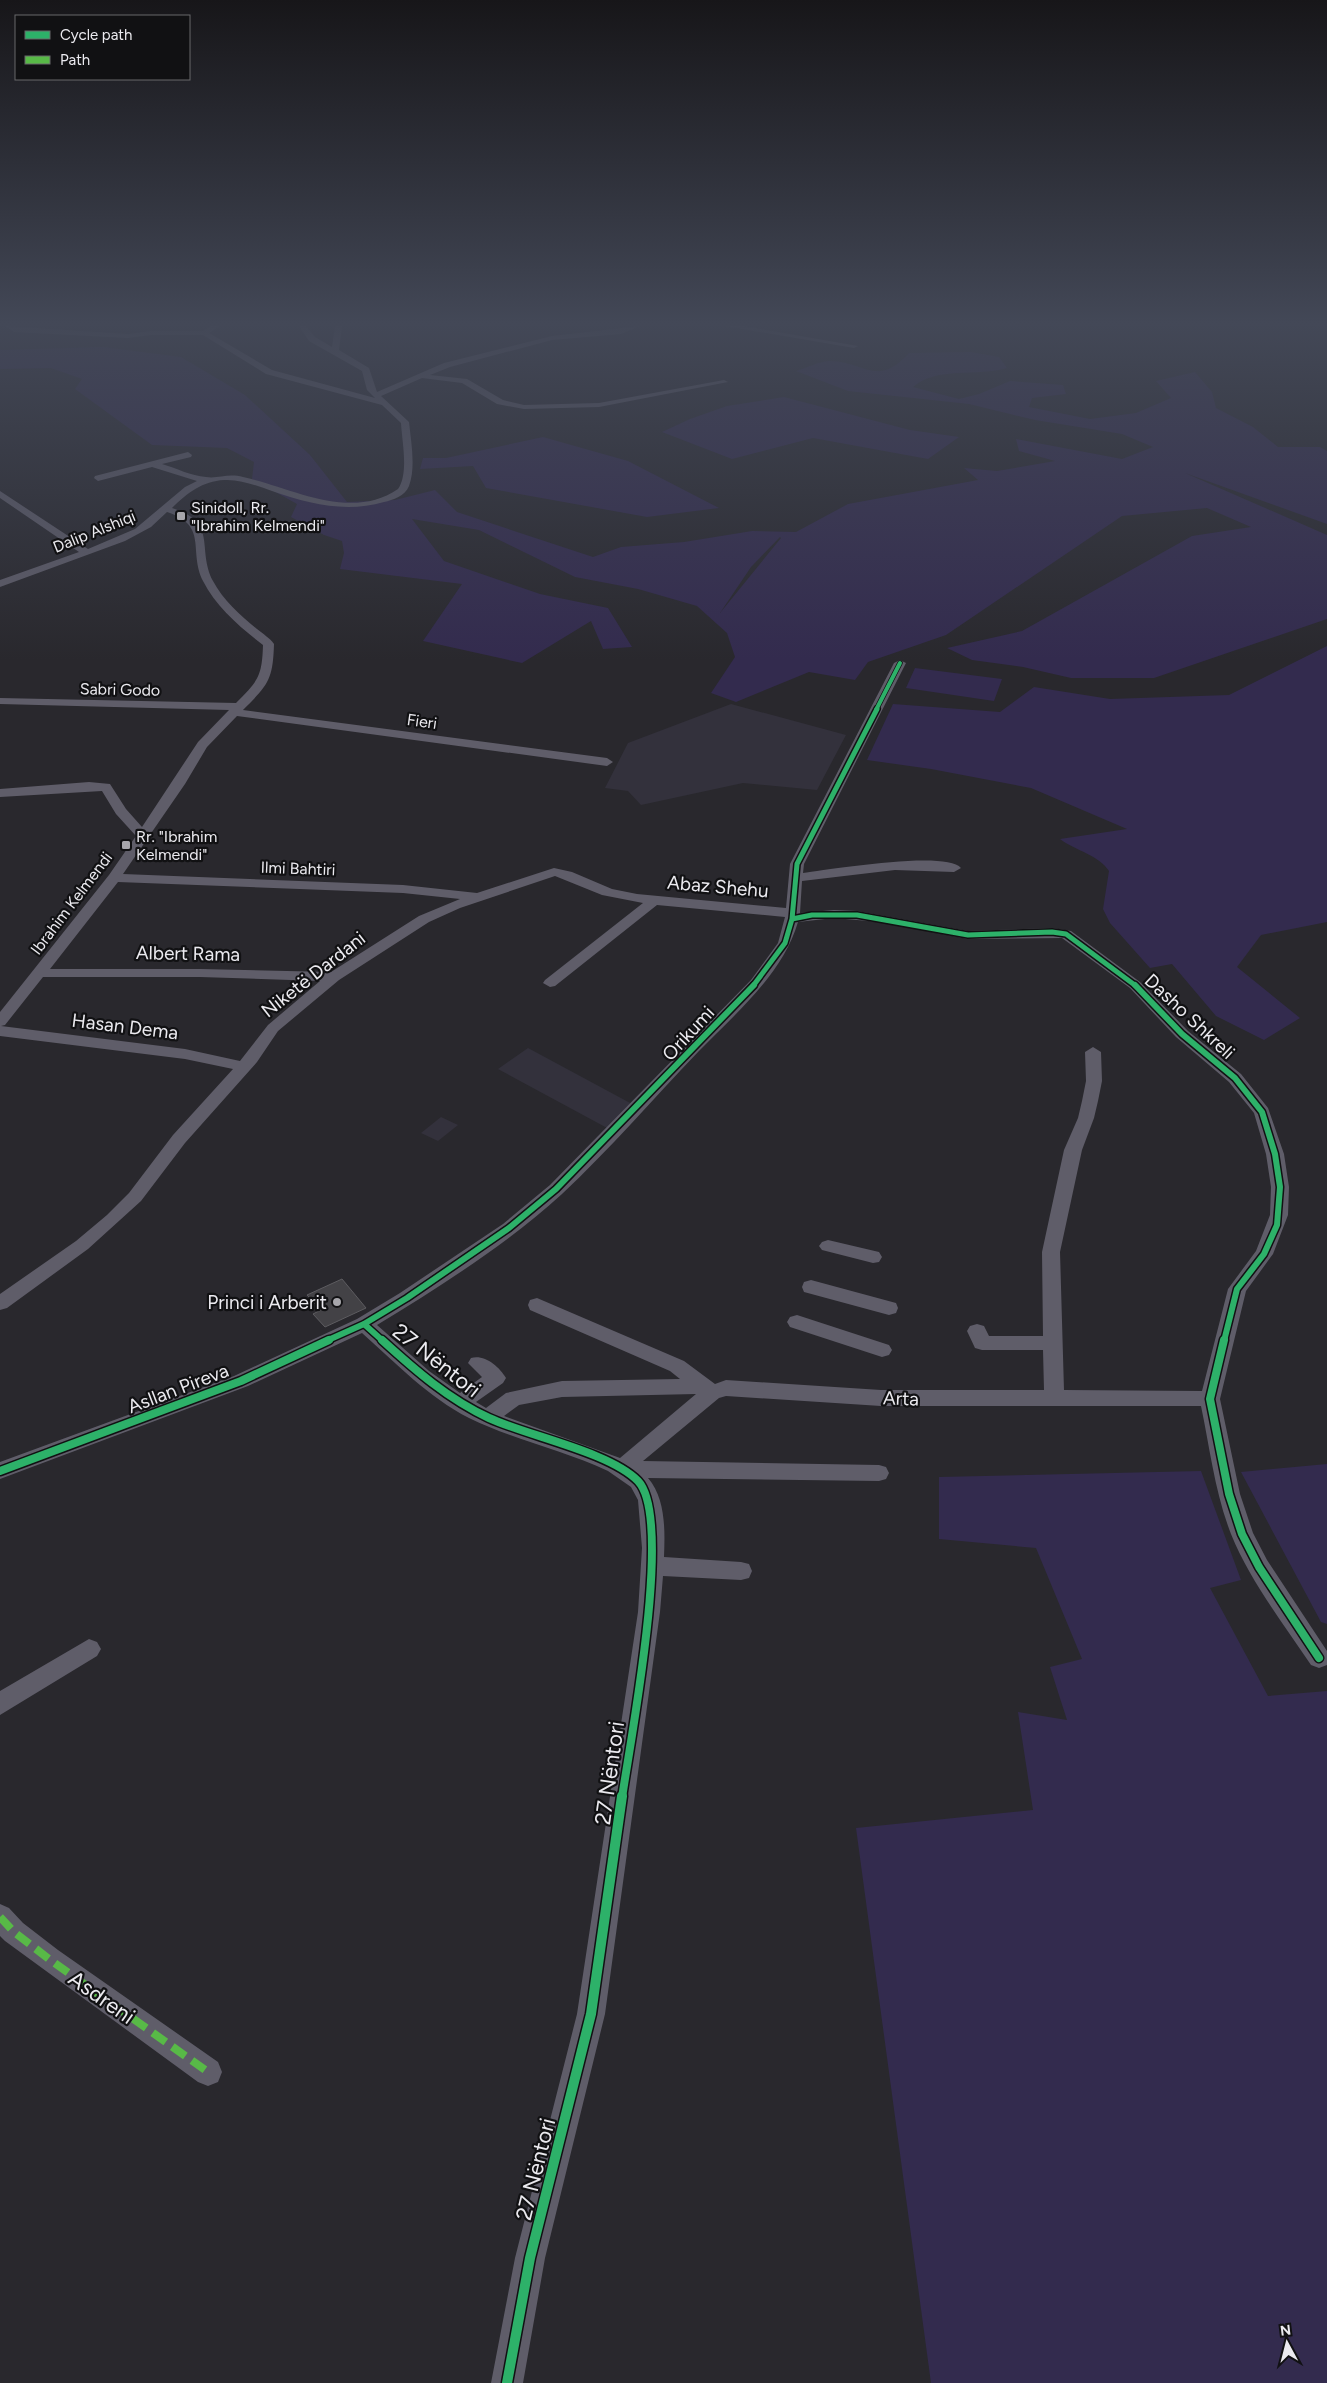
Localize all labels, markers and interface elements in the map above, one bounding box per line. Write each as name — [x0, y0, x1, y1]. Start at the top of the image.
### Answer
legend — [15, 15, 190, 80]
text: Cycle path — [60, 26, 132, 44]
text: Path — [60, 51, 90, 69]
place label: Sinidoll, Rr. "Ibrahim Kelmendi" — [191, 498, 325, 535]
street label: Dalip Alshiqi — [50, 506, 138, 557]
marker: Sinidoll, Rr. "Ibrahim Kelmendi" — [175, 510, 187, 522]
street label: Sabri Godo — [80, 679, 160, 700]
street label: Fieri — [406, 710, 438, 733]
place label: Rr. "Ibrahim Kelmendi" — [136, 827, 217, 864]
marker: Rr. "Ibrahim Kelmendi" — [120, 839, 132, 851]
street label: Ibrahim Kelmendi — [27, 848, 116, 958]
street label: Ilmi Bahtiri — [260, 858, 336, 879]
street label: Abaz Shehu — [666, 871, 770, 902]
street label: Niketë Dardani — [257, 927, 370, 1022]
street label: Albert Rama — [136, 941, 240, 966]
street label: Dasho Shkreli — [1140, 969, 1239, 1064]
street label: Orikumi — [657, 1001, 719, 1065]
street label: Hasan Dema — [70, 1009, 179, 1044]
place label: Princi i Arberit — [207, 1291, 327, 1314]
marker: Princi i Arberit — [331, 1296, 343, 1308]
street label: 27 Nëntori — [387, 1318, 486, 1403]
street label: Asllan Pireva — [124, 1359, 232, 1418]
street label: Arta — [883, 1386, 919, 1411]
street label: 27 Nëntori — [589, 1719, 630, 1827]
street label: Asdreni — [63, 1965, 140, 2030]
street label: 27 Nëntori — [510, 2115, 561, 2223]
north arrow — [1262, 2318, 1312, 2368]
text: N — [1279, 2321, 1292, 2340]

